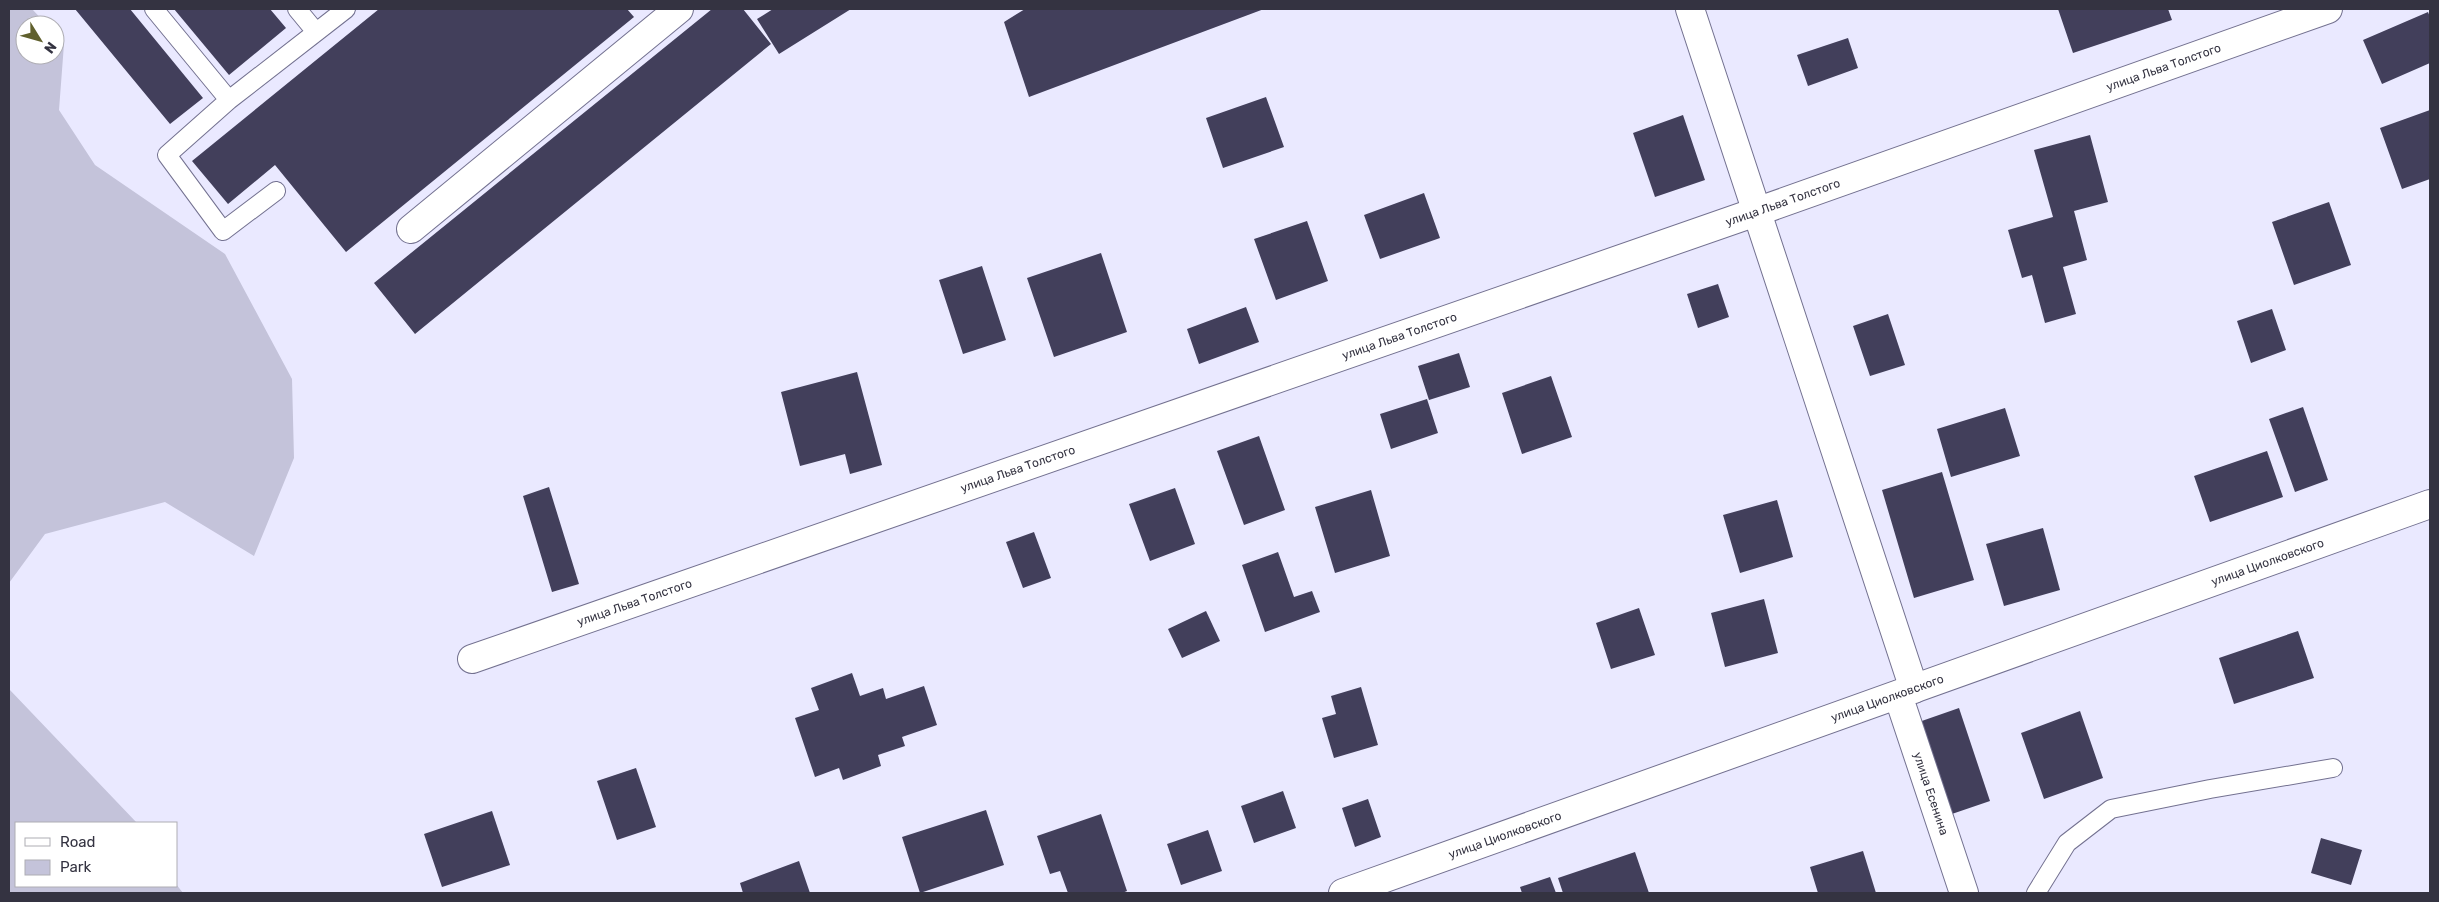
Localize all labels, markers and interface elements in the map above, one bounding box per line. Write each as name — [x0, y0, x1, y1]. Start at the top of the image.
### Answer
north arrow — [15, 15, 65, 65]
text: N — [40, 38, 60, 57]
street label: улица Льва Толстого — [2104, 41, 2223, 94]
street label: улица Льва Толстого — [1724, 176, 1842, 229]
street label: улица Льва Толстого — [1340, 310, 1459, 363]
street label: улица Льва Толстого — [959, 442, 1077, 495]
street label: улица Циолковского — [2209, 535, 2326, 589]
street label: улица Льва Толстого — [575, 576, 694, 629]
street label: улица Циолковского — [1829, 672, 1946, 725]
street label: улица Есенина — [1911, 750, 1951, 837]
street label: улица Циолковского — [1447, 808, 1563, 862]
legend — [15, 822, 178, 887]
text: Road — [60, 833, 96, 851]
text: Park — [60, 858, 91, 876]

